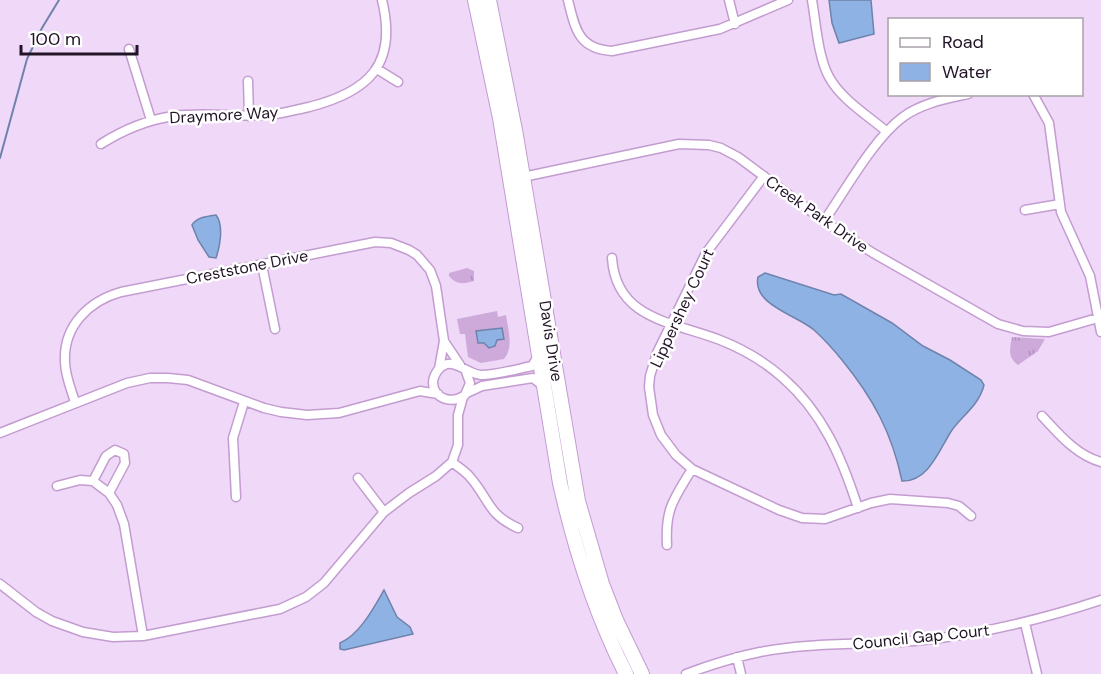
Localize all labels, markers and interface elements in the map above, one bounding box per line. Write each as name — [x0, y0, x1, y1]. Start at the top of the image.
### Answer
scale bar — [21, 18, 136, 56]
legend — [888, 18, 1083, 96]
text: 100 m — [30, 27, 81, 51]
text: Road — [942, 30, 984, 54]
text: Water — [942, 60, 992, 84]
street label: Draymore Way — [169, 102, 279, 128]
street label: Creek Park Drive — [761, 171, 873, 257]
street label: Creststone Drive — [184, 245, 310, 289]
street label: Lippershey Court — [645, 245, 719, 371]
street label: Davis Drive — [534, 299, 568, 383]
street label: Council Gap Court — [851, 619, 991, 655]

